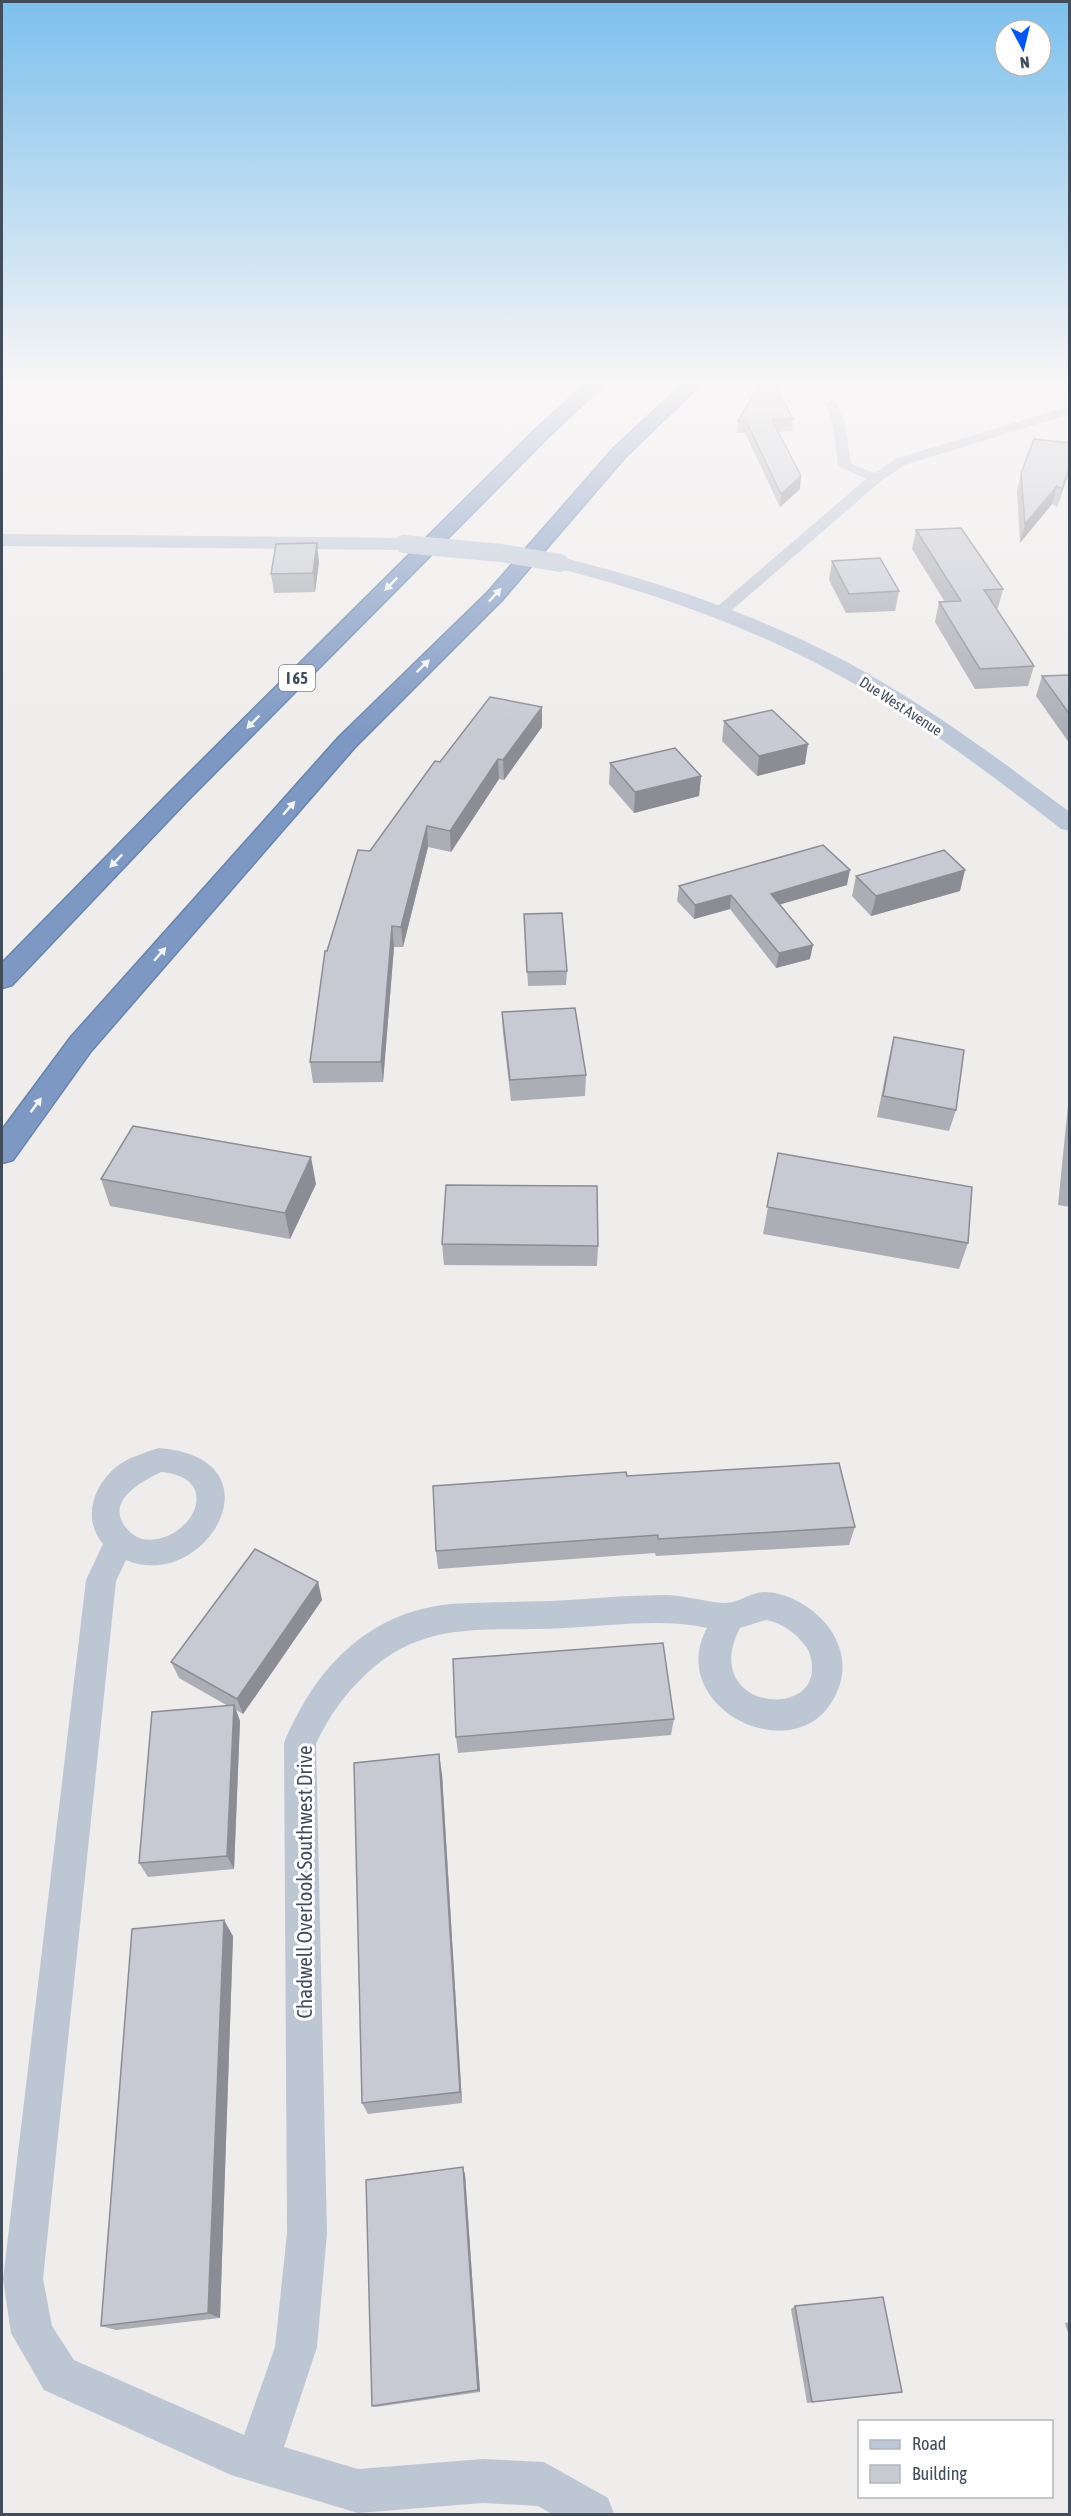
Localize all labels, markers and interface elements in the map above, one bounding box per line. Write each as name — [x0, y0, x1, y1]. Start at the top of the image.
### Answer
north arrow — [993, 18, 1053, 78]
text: N — [1019, 53, 1031, 72]
one-way arrow — [385, 577, 399, 591]
one-way arrow — [488, 588, 502, 603]
one-way arrow — [416, 660, 430, 674]
road number: I 65 — [279, 665, 315, 691]
street label: Due West Avenue — [857, 673, 946, 739]
one-way arrow — [247, 715, 261, 729]
one-way arrow — [282, 800, 296, 815]
one-way arrow — [109, 853, 123, 868]
one-way arrow — [153, 947, 166, 962]
one-way arrow — [30, 1097, 42, 1112]
street label: Chadwell Overlook Southwest Drive — [292, 1746, 316, 2018]
legend — [858, 2420, 1053, 2498]
text: Road — [912, 2433, 946, 2454]
text: Building — [912, 2463, 967, 2484]

